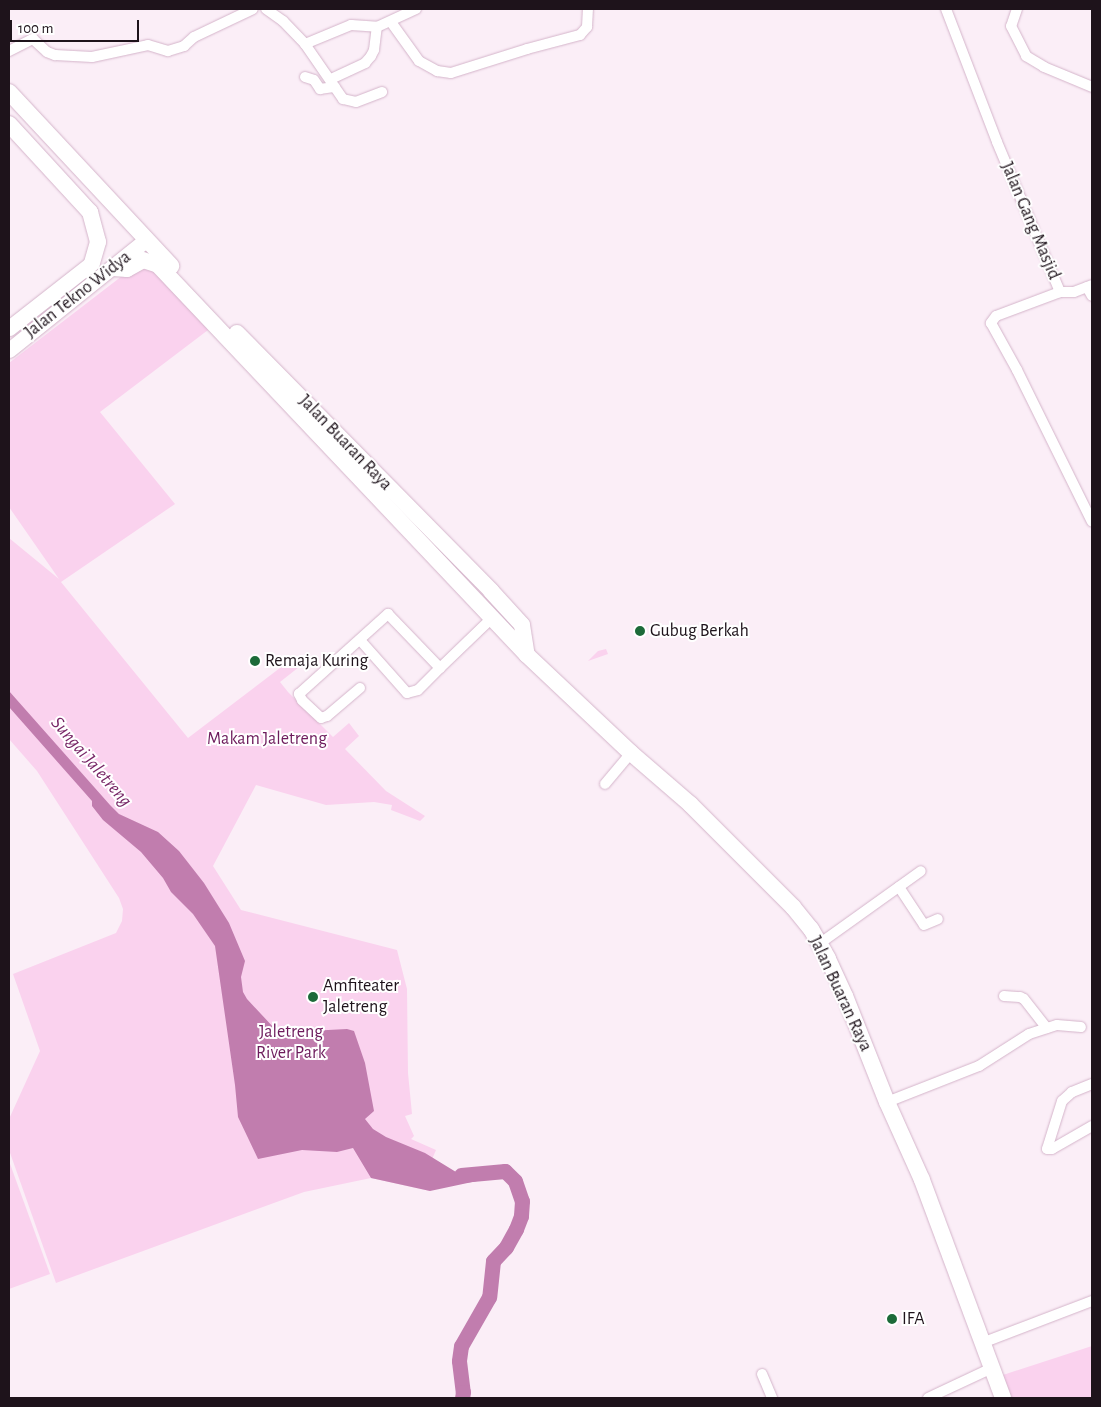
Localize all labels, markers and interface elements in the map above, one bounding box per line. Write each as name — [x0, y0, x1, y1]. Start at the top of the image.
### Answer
scale bar — [12, 10, 141, 42]
text: 100 m — [18, 21, 53, 36]
street label: Jalan Gang Masjid — [996, 159, 1064, 283]
street label: Jalan Tekno Widya — [21, 247, 135, 343]
street label: Jalan Buaran Raya — [294, 391, 396, 495]
place label: Gubug Berkah — [650, 620, 749, 642]
marker: Gubug Berkah — [634, 625, 646, 637]
place label: Remaja Kuring — [265, 650, 368, 672]
marker: Remaja Kuring — [249, 655, 261, 667]
water label: Sungai Jaletreng — [46, 712, 136, 812]
park label: Makam Jaletreng — [207, 728, 327, 750]
street label: Jalan Buaran Raya — [804, 933, 876, 1055]
place label: Amfiteater Jaletreng — [323, 976, 399, 1019]
marker: Amfiteater Jaletreng — [307, 991, 319, 1003]
park label: Jaletreng River Park — [256, 1022, 326, 1064]
place label: IFA — [902, 1308, 925, 1330]
marker: IFA — [886, 1313, 898, 1325]

